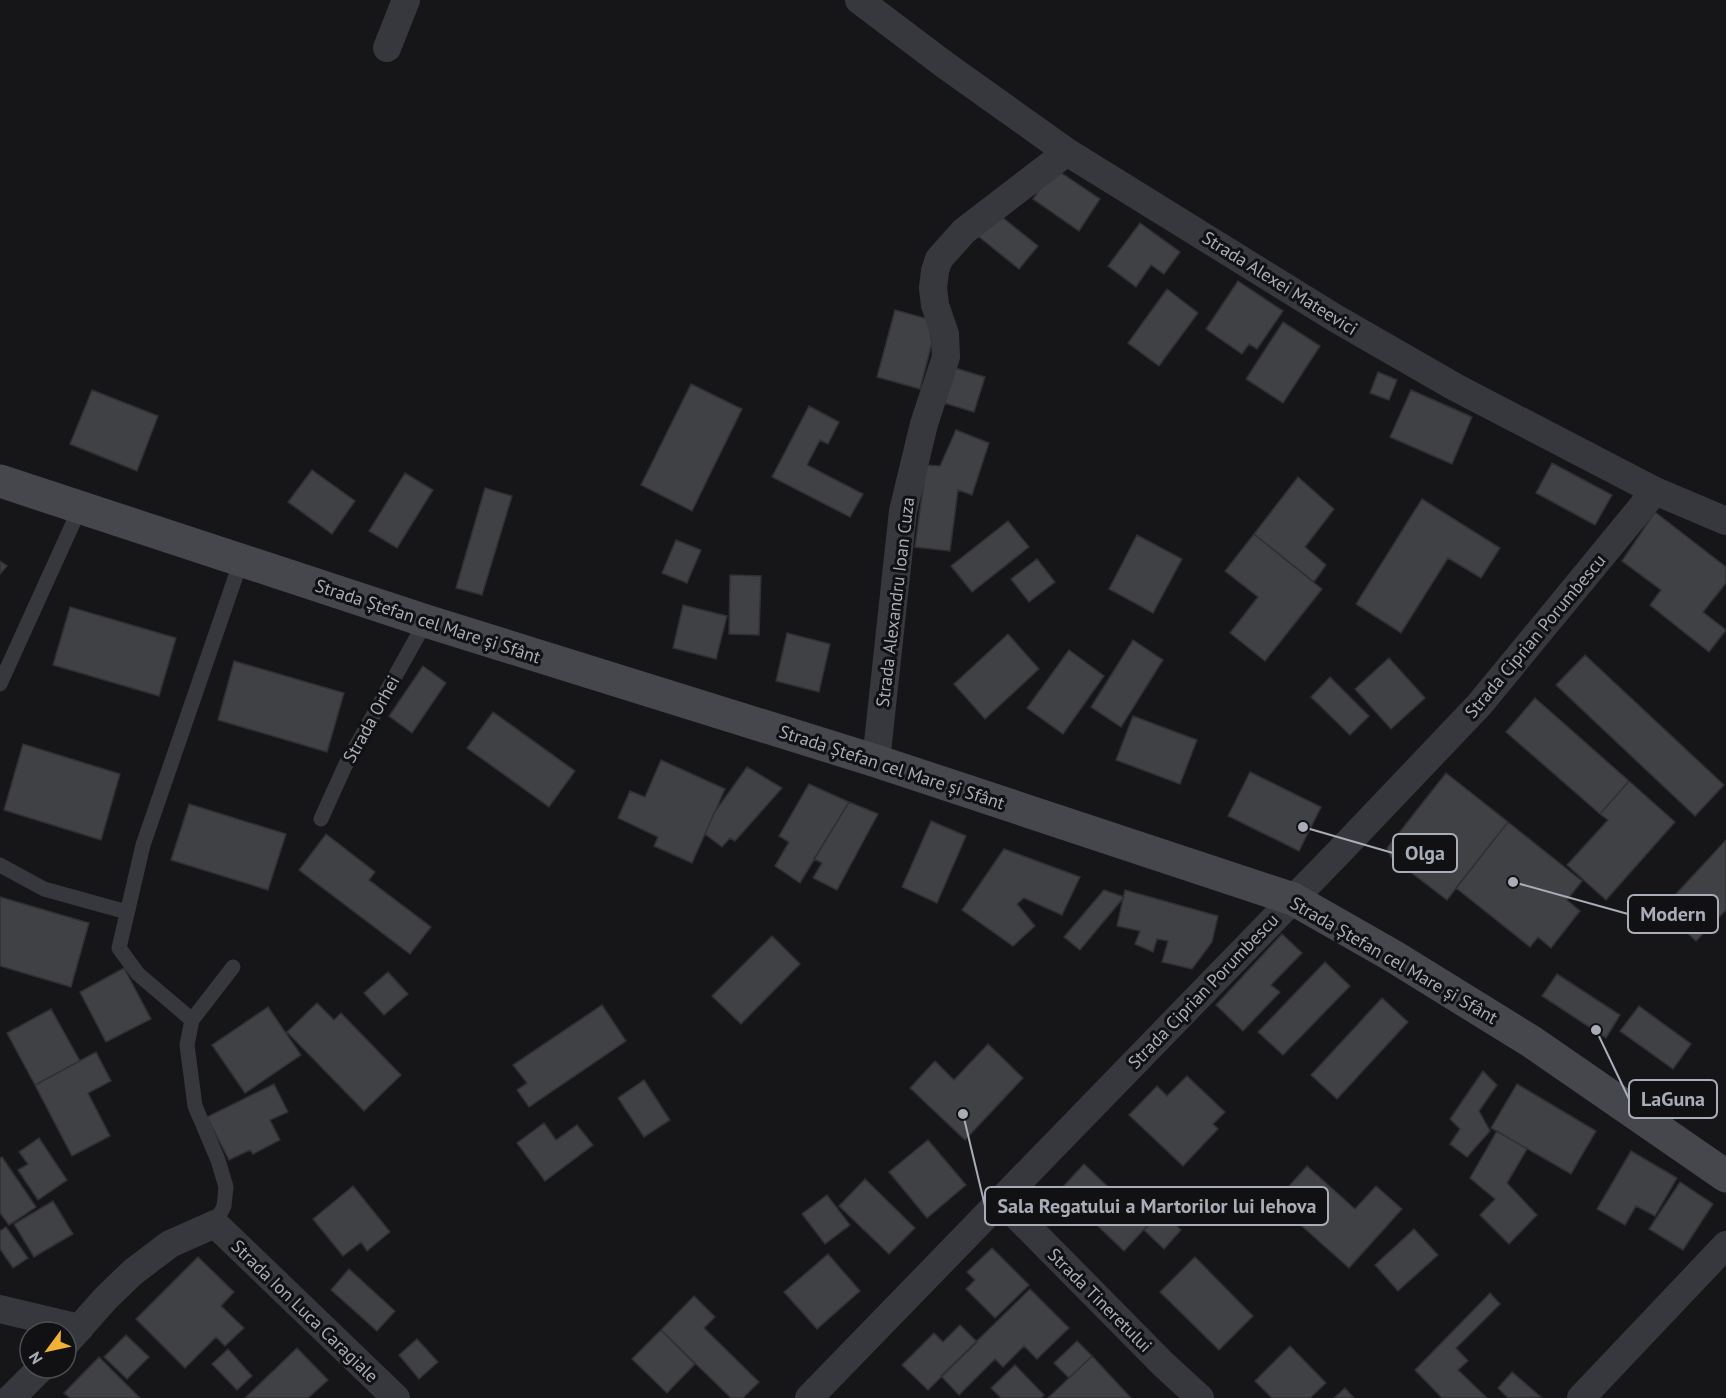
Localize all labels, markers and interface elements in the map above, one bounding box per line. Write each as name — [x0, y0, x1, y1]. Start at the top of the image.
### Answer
street label: Strada Alexei Mateevici — [1198, 226, 1362, 340]
street label: Strada Alexandru Ioan Cuza — [871, 496, 919, 708]
street label: Strada Ciprian Porumbescu — [1460, 549, 1610, 723]
street label: Strada Ștefan cel Mare și Sfânt — [312, 574, 544, 668]
street label: Strada Orhei — [338, 671, 404, 767]
street label: Strada Ștefan cel Mare și Sfânt — [776, 720, 1008, 814]
callout: Olga — [1393, 834, 1457, 872]
text: Olga — [1405, 840, 1445, 866]
street label: Strada Ștefan cel Mare și Sfânt — [1286, 891, 1502, 1029]
callout: Modern — [1628, 895, 1718, 933]
text: Modern — [1640, 901, 1706, 927]
street label: Strada Ciprian Porumbescu — [1123, 908, 1283, 1074]
callout: LaGuna — [1629, 1080, 1717, 1118]
text: LaGuna — [1641, 1086, 1705, 1112]
callout: Sala Regatului a Martorilor lui Iehova — [985, 1187, 1328, 1225]
text: Sala Regatului a Martorilor lui Iehova — [997, 1193, 1317, 1219]
street label: Strada Ion Luca Caragiale — [227, 1235, 383, 1387]
street label: Strada Tineretului — [1043, 1243, 1157, 1357]
north arrow — [18, 1320, 78, 1380]
text: N — [24, 1348, 47, 1368]

